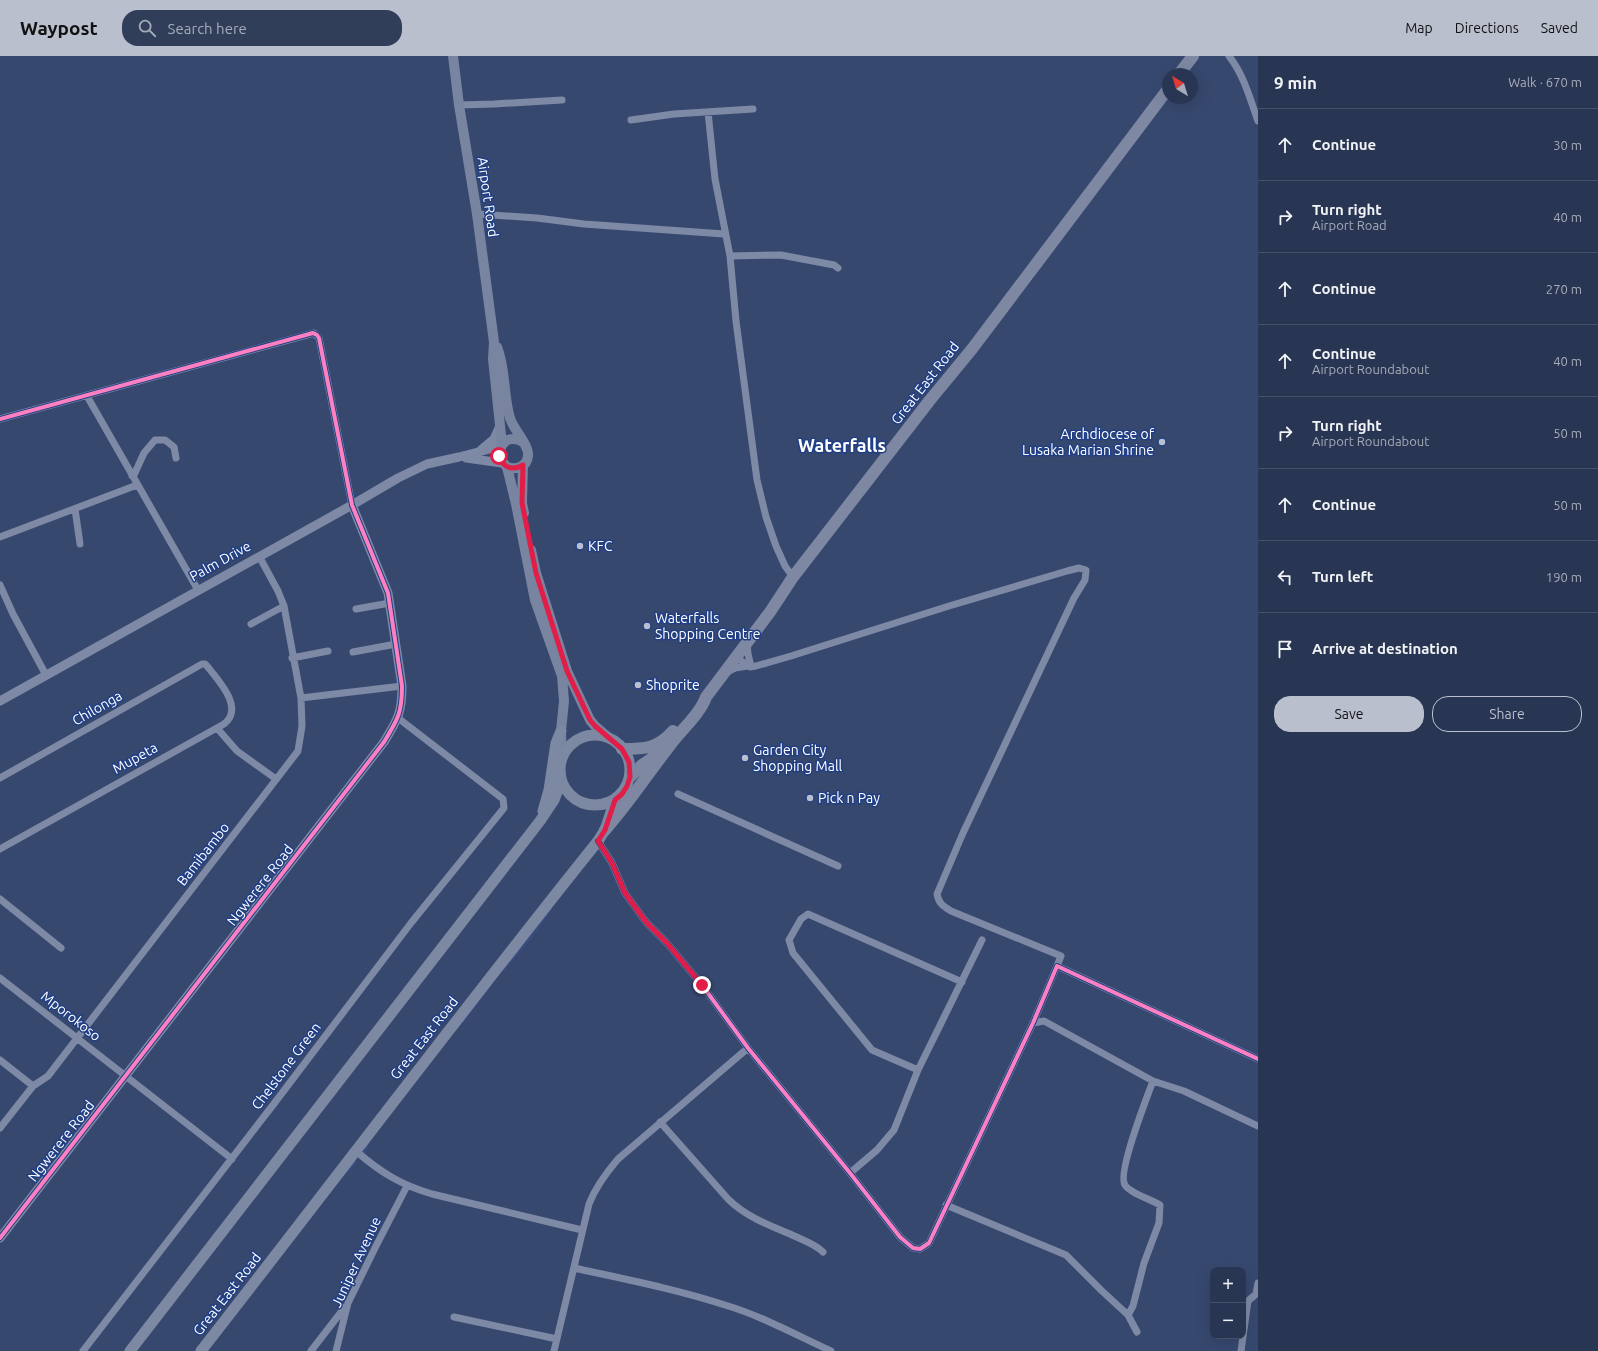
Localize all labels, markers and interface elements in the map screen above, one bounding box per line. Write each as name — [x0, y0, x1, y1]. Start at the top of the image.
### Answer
search box — [122, 10, 402, 46]
text: Waypost — [20, 17, 98, 39]
icon: search — [136, 17, 158, 39]
text: Search here — [168, 20, 247, 37]
text: Map — [1405, 20, 1433, 36]
text: Directions — [1455, 20, 1519, 36]
text: Saved — [1541, 20, 1578, 36]
north arrow — [1162, 68, 1198, 104]
text: 9 min — [1274, 73, 1317, 92]
text: Walk · 670 m — [1508, 75, 1582, 89]
icon: ahead — [1274, 134, 1296, 156]
text: Continue — [1312, 136, 1376, 153]
text: 30 m — [1553, 138, 1582, 152]
street label: Airport Road — [474, 156, 502, 238]
text: Turn right — [1312, 201, 1382, 218]
icon: right — [1274, 206, 1296, 228]
text: 40 m — [1553, 210, 1582, 224]
text: Airport Road — [1312, 218, 1387, 232]
icon: ahead — [1274, 278, 1296, 300]
text: Continue — [1312, 280, 1376, 297]
text: 270 m — [1546, 282, 1582, 296]
street label: Great East Road — [888, 339, 962, 427]
text: Continue — [1312, 345, 1376, 362]
icon: ahead — [1274, 350, 1296, 372]
text: 40 m — [1553, 354, 1582, 368]
text: Airport Roundabout — [1312, 362, 1429, 376]
text: Turn right — [1312, 417, 1382, 434]
icon: right — [1274, 422, 1296, 444]
place label: Archdiocese of Lusaka Marian Shrine — [1022, 426, 1155, 458]
text: 50 m — [1553, 426, 1582, 440]
text: Airport Roundabout — [1312, 434, 1429, 448]
district label: Waterfalls — [798, 435, 886, 455]
marker: Archdiocese of Lusaka Marian Shrine — [1157, 437, 1167, 447]
route start — [490, 447, 508, 465]
icon: ahead — [1274, 494, 1296, 516]
text: Continue — [1312, 496, 1376, 513]
text: 50 m — [1553, 498, 1582, 512]
street label: Palm Drive — [187, 538, 253, 584]
place label: KFC — [588, 538, 613, 554]
marker: KFC — [575, 541, 585, 551]
icon: left — [1274, 566, 1296, 588]
text: Turn left — [1312, 568, 1373, 585]
text: 190 m — [1546, 570, 1582, 584]
place label: Waterfalls Shopping Centre — [655, 610, 760, 642]
marker: Waterfalls Shopping Centre — [642, 621, 652, 631]
icon: arrive — [1274, 638, 1296, 660]
text: Arrive at destination — [1312, 640, 1458, 657]
place label: Shoprite — [646, 677, 700, 693]
marker: Shoprite — [633, 680, 643, 690]
street label: Chilonga — [69, 687, 125, 729]
button: Save — [1274, 696, 1424, 732]
button: Share — [1432, 696, 1582, 732]
street label: Mupeta — [110, 739, 160, 777]
place label: Garden City Shopping Mall — [753, 742, 843, 774]
marker: Garden City Shopping Mall — [740, 753, 750, 763]
place label: Pick n Pay — [818, 790, 880, 806]
marker: Pick n Pay — [805, 793, 815, 803]
street label: Bamibambo — [173, 819, 233, 889]
street label: Ngwerere Road — [223, 841, 297, 929]
route end — [693, 976, 711, 994]
street label: Mporokoso — [38, 988, 104, 1044]
street label: Great East Road — [387, 994, 461, 1082]
street label: Chelstone Green — [248, 1019, 324, 1113]
street label: Ngwerere Road — [24, 1097, 98, 1185]
street label: Juniper Avenue — [328, 1214, 384, 1310]
street label: Great East Road — [190, 1250, 264, 1338]
map controls — [1210, 1267, 1246, 1339]
button: + — [1210, 1267, 1246, 1303]
button: − — [1210, 1303, 1246, 1339]

